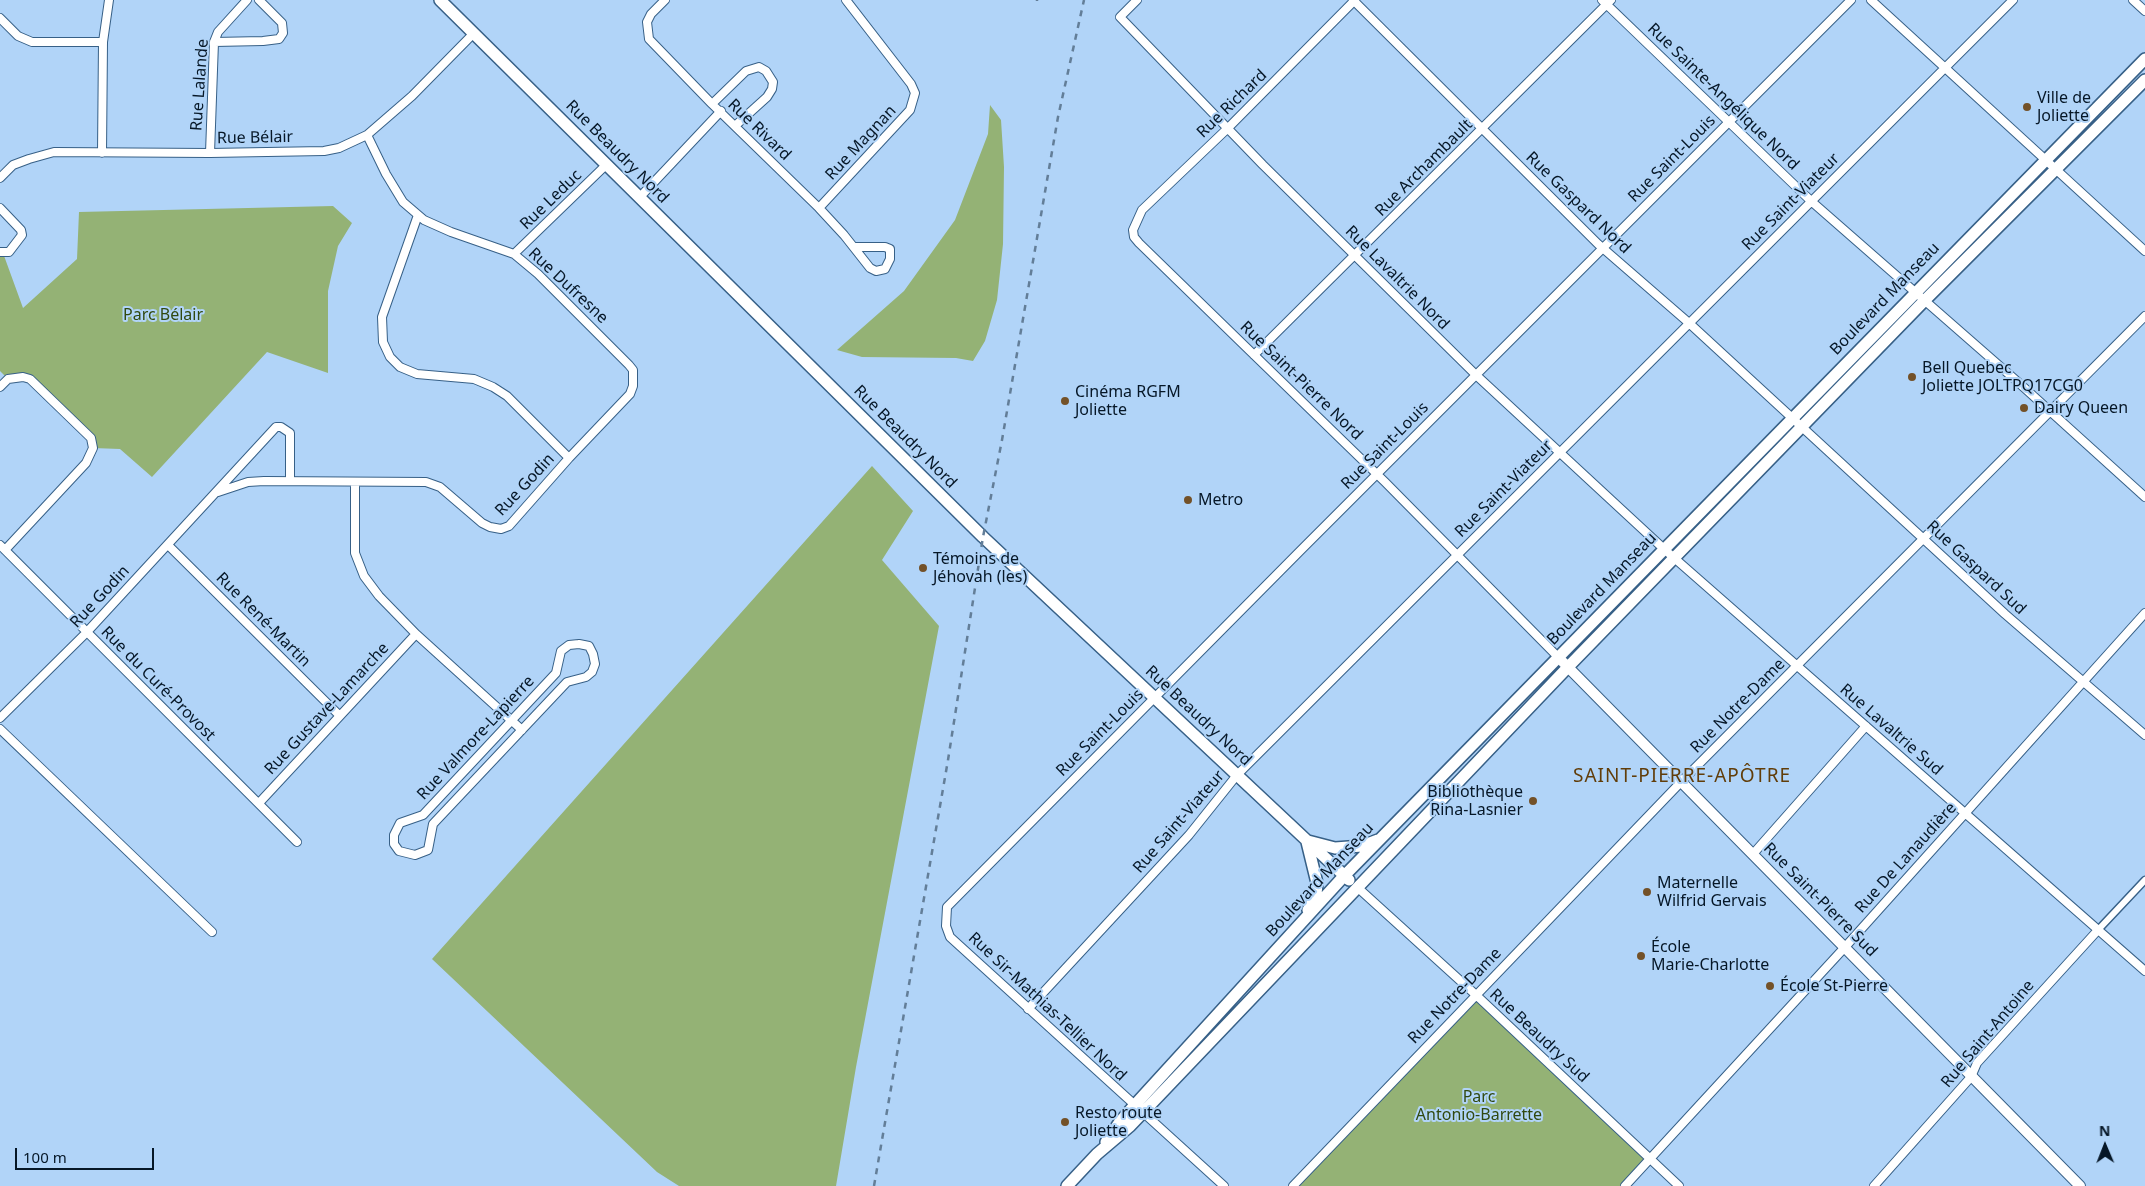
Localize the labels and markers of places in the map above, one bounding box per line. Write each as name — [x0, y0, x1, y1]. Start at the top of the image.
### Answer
place label: Ville de Joliette — [2037, 88, 2091, 126]
marker: Ville de Joliette — [2021, 101, 2033, 113]
place label: Bell Quebec Joliette JOLTPQ17CG0 — [1922, 358, 2083, 396]
marker: Bell Quebec Joliette JOLTPQ17CG0 — [1906, 371, 1918, 383]
place label: Cinéma RGFM Joliette — [1075, 382, 1181, 420]
marker: Cinéma RGFM Joliette — [1059, 395, 1071, 407]
place label: Dairy Queen — [2034, 398, 2128, 418]
marker: Dairy Queen — [2018, 402, 2030, 414]
place label: Metro — [1198, 490, 1243, 510]
marker: Metro — [1182, 494, 1194, 506]
place label: Témoins de Jéhovah (les) — [933, 549, 1027, 587]
marker: Témoins de Jéhovah (les) — [917, 562, 929, 574]
place label: Bibliothèque Rina-Lasnier — [1427, 782, 1523, 820]
marker: Bibliothèque Rina-Lasnier — [1527, 795, 1539, 807]
place label: Maternelle Wilfrid Gervais — [1657, 873, 1767, 911]
marker: Maternelle Wilfrid Gervais — [1641, 886, 1653, 898]
place label: École Marie-Charlotte — [1651, 937, 1769, 975]
marker: École Marie-Charlotte — [1635, 950, 1647, 962]
place label: École St-Pierre — [1780, 976, 1888, 996]
marker: École St-Pierre — [1764, 980, 1776, 992]
place label: Resto route Joliette — [1075, 1103, 1162, 1141]
marker: Resto route Joliette — [1059, 1116, 1071, 1128]

